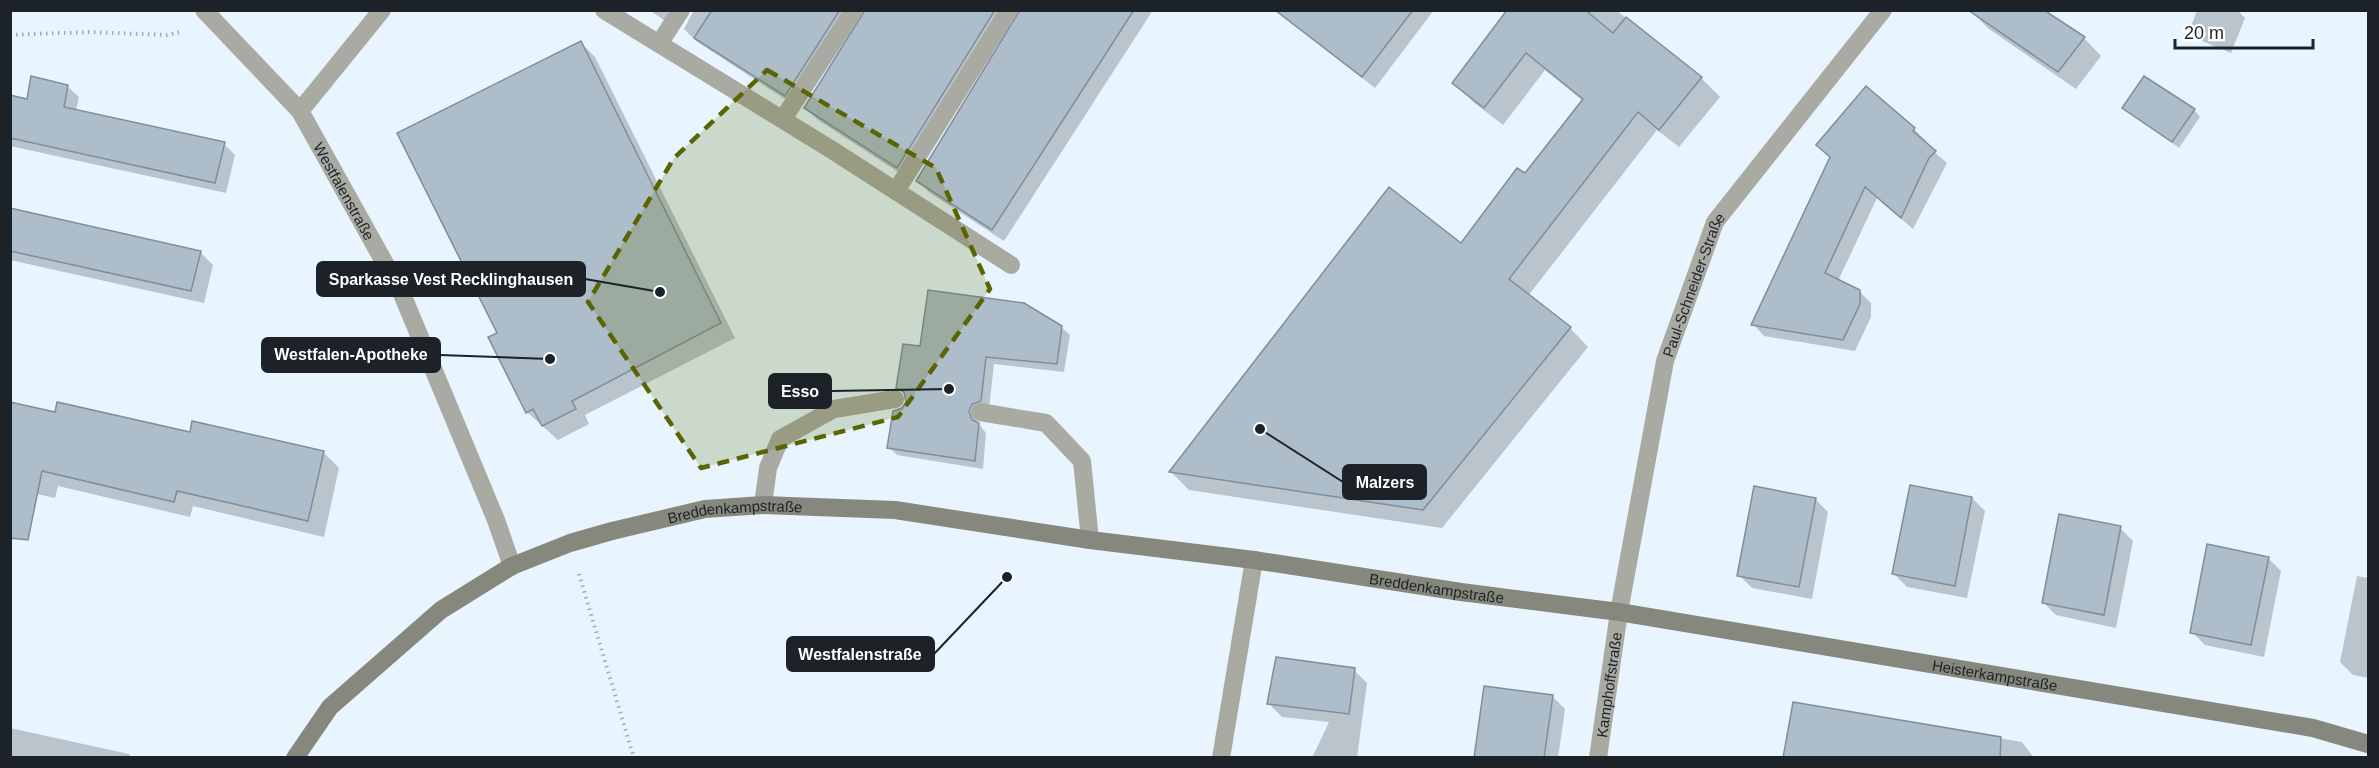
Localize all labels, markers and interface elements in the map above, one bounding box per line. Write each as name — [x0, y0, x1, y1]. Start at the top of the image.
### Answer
scale bar — [2175, 12, 2313, 50]
text: 20 m — [2184, 23, 2224, 43]
street label: Westfalenstraße — [311, 139, 379, 243]
street label: Paul-Schneider-Straße — [1659, 209, 1728, 359]
callout: Sparkasse Vest Recklinghausen — [317, 262, 585, 296]
text: Sparkasse Vest Recklinghausen — [329, 271, 573, 288]
callout: Westfalen-Apotheke — [262, 338, 440, 372]
text: Westfalen-Apotheke — [274, 346, 428, 363]
callout: Esso — [769, 374, 831, 408]
text: Esso — [781, 383, 819, 400]
callout: Malzers — [1343, 465, 1426, 499]
text: Malzers — [1356, 474, 1414, 491]
street label: Breddenkampstraße — [666, 496, 803, 526]
street label: Breddenkampstraße — [1368, 569, 1505, 606]
street label: Kamphoffstraße — [1593, 631, 1625, 739]
callout: Westfalenstraße — [787, 637, 934, 671]
text: Westfalenstraße — [798, 646, 922, 663]
street label: Heisterkampstraße — [1931, 656, 2059, 694]

